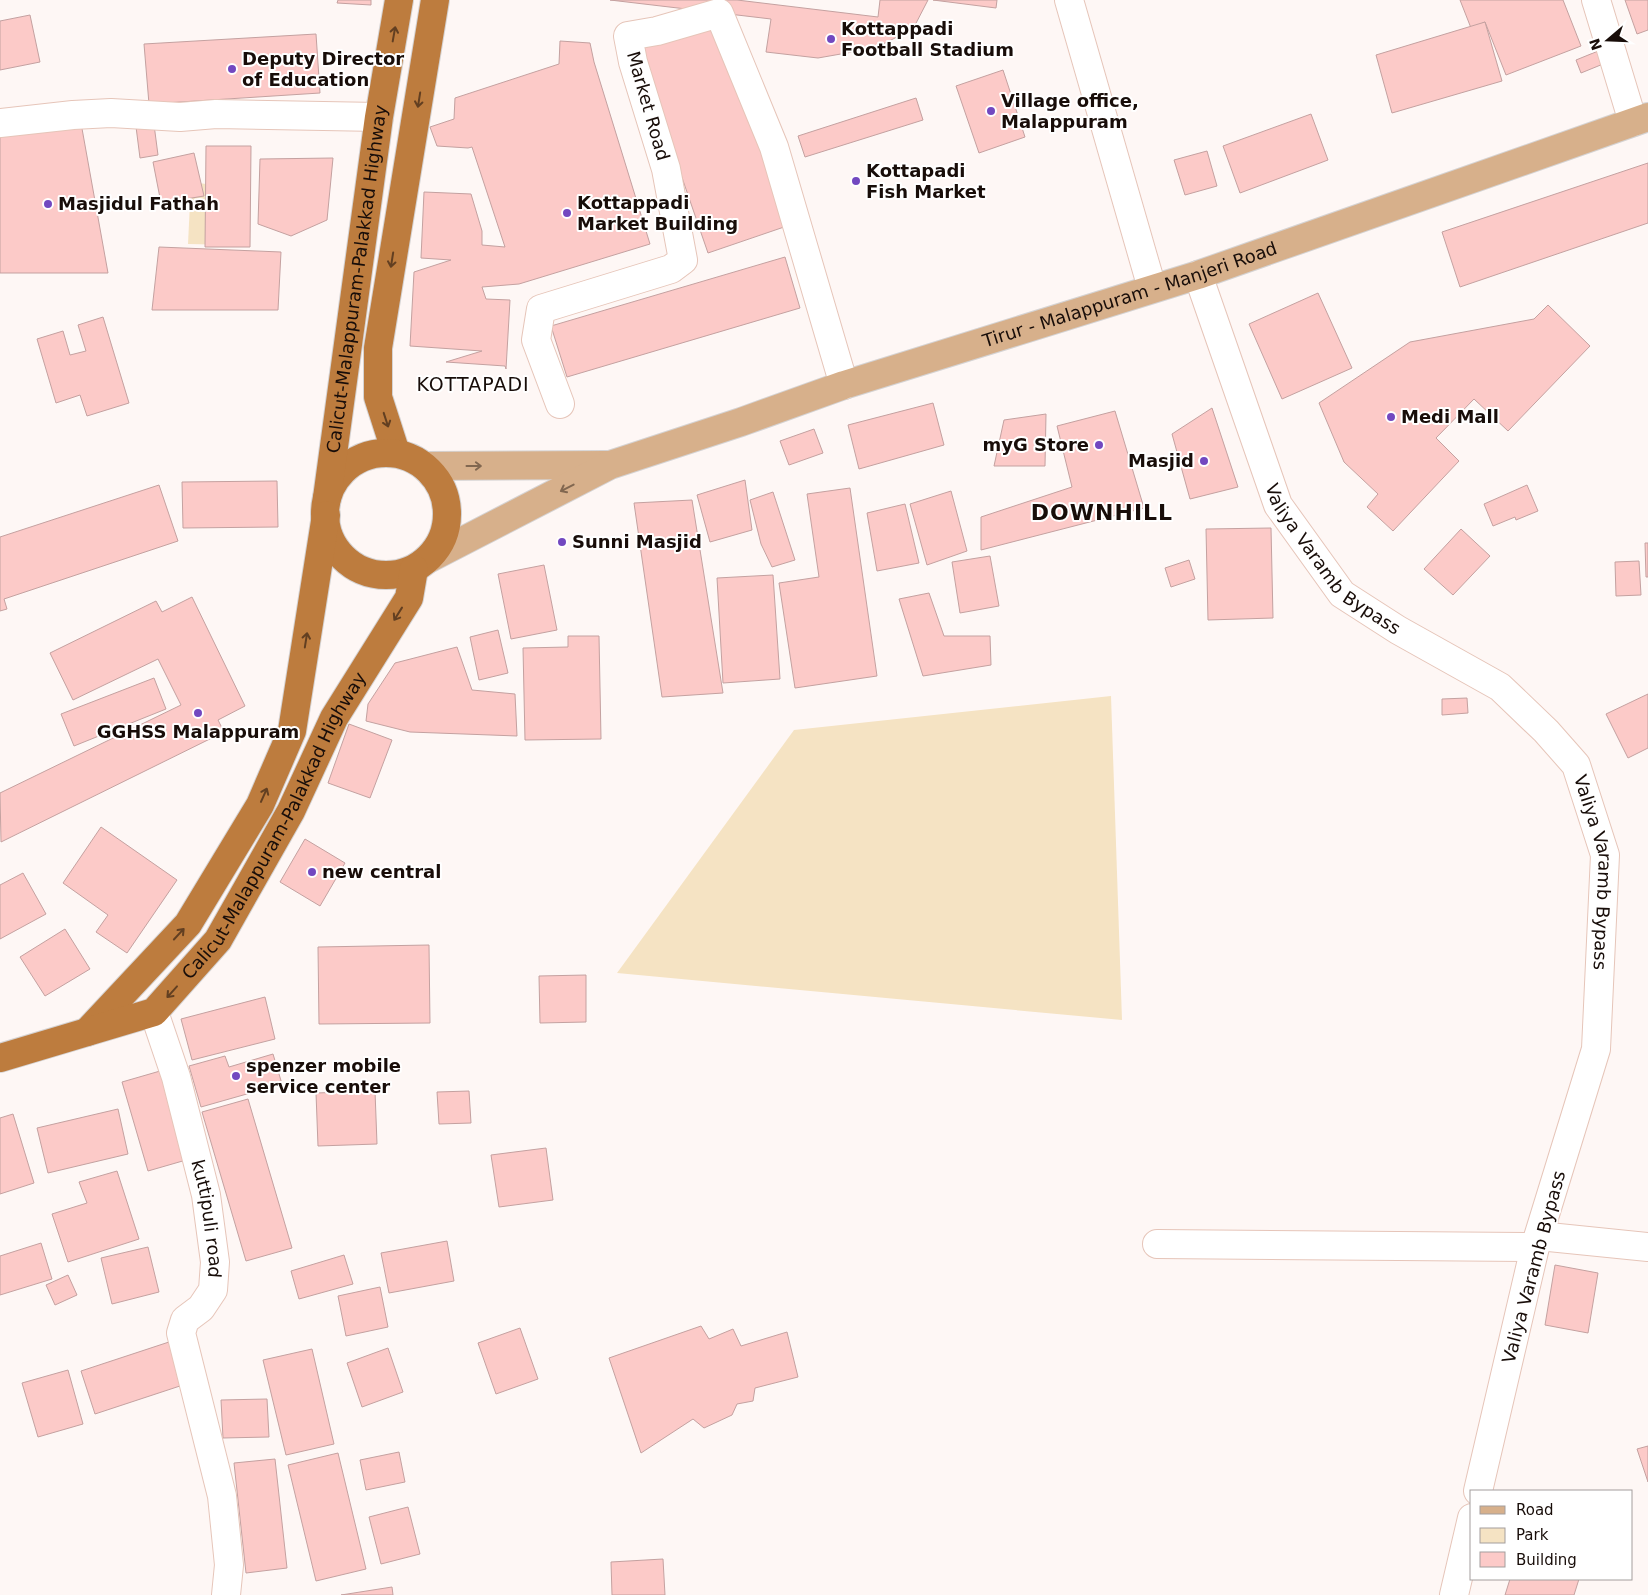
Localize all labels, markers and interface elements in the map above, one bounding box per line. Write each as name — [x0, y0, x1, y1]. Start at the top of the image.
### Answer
north arrow — [1583, 15, 1633, 65]
place label: Kottappadi Football Stadium — [841, 18, 1014, 60]
one-way arrow — [389, 26, 399, 42]
marker: Kottappadi Football Stadium — [825, 33, 837, 45]
text: N — [1586, 36, 1605, 52]
place label: Deputy Director of Education — [242, 48, 404, 90]
street label: Market Road — [623, 49, 674, 163]
marker: Deputy Director of Education — [226, 63, 238, 75]
place label: Village office, Malappuram — [1001, 90, 1139, 132]
one-way arrow — [413, 92, 423, 108]
street label: Calicut-Malappuram-Palakkad Highway — [322, 103, 391, 455]
marker: Village office, Malappuram — [985, 105, 997, 117]
place label: Kottapadi Fish Market — [866, 160, 986, 202]
marker: Kottapadi Fish Market — [850, 175, 862, 187]
place label: Kottappadi Market Building — [577, 192, 738, 234]
place label: Masjidul Fathah — [58, 193, 219, 214]
marker: Masjidul Fathah — [42, 198, 54, 210]
marker: Kottappadi Market Building — [561, 207, 573, 219]
street label: Tirur - Malappuram - Manjeri Road — [979, 237, 1280, 352]
one-way arrow — [387, 252, 397, 268]
district label: KOTTAPADI — [416, 373, 530, 395]
place label: Medi Mall — [1401, 406, 1499, 427]
marker: Medi Mall — [1385, 411, 1397, 423]
one-way arrow — [381, 412, 391, 428]
place label: myG Store — [982, 434, 1089, 455]
marker: myG Store — [1093, 439, 1105, 451]
place label: Masjid — [1128, 450, 1194, 471]
marker: Masjid — [1198, 455, 1210, 467]
one-way arrow — [466, 461, 482, 471]
street label: Valiya Varamb Bypass — [1261, 481, 1405, 639]
one-way arrow — [560, 484, 575, 493]
district label: DOWNHILL — [1031, 500, 1173, 525]
place label: Sunni Masjid — [572, 531, 702, 552]
marker: Sunni Masjid — [556, 536, 568, 548]
one-way arrow — [393, 607, 403, 621]
one-way arrow — [301, 632, 311, 648]
street label: Calicut-Malappuram-Palakkad Highway — [177, 668, 370, 983]
marker: GGHSS Malappuram — [192, 707, 204, 719]
place label: GGHSS Malappuram — [97, 721, 299, 742]
street label: Valiya Varamb Bypass — [1570, 772, 1616, 971]
one-way arrow — [259, 788, 269, 803]
place label: new central — [322, 861, 441, 882]
marker: new central — [306, 866, 318, 878]
one-way arrow — [173, 927, 185, 940]
one-way arrow — [166, 986, 177, 999]
place label: spenzer mobile service center — [246, 1055, 401, 1097]
marker: spenzer mobile service center — [230, 1070, 242, 1082]
street label: kuttipuli road — [187, 1157, 226, 1279]
street label: Valiya Varamb Bypass — [1498, 1168, 1569, 1366]
legend — [1470, 1490, 1633, 1580]
text: Road — [1516, 1501, 1554, 1519]
text: Park — [1516, 1526, 1549, 1544]
text: Building — [1516, 1551, 1577, 1569]

